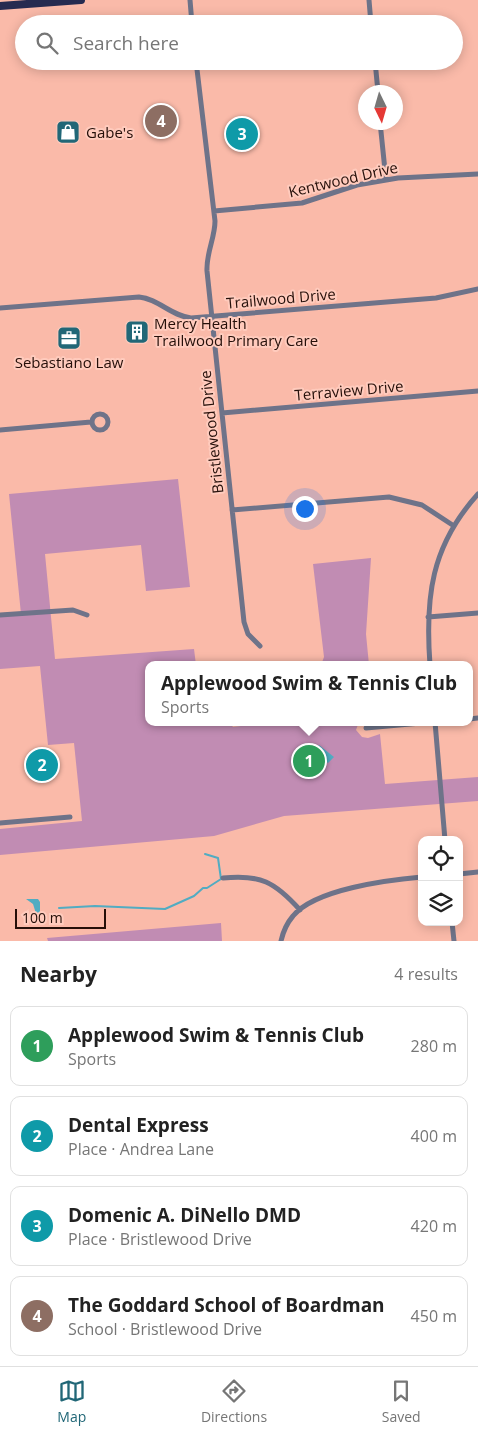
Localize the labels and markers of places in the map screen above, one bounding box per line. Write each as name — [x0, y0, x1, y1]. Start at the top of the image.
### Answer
pin: 4 — [145, 102, 177, 140]
pin: 3 — [226, 115, 258, 153]
shop icon: Gabe's — [55, 119, 81, 145]
place label: Gabe's — [86, 122, 133, 142]
place label: Mercy Health Trailwood Primary Care — [154, 313, 318, 350]
building icon: Mercy Health Trailwood Primary Care — [124, 319, 150, 345]
office icon: Sebastiano Law — [56, 325, 82, 351]
place label: Sebastiano Law — [15, 352, 124, 372]
pin: 1 — [293, 742, 325, 780]
pin: 2 — [26, 746, 58, 784]

